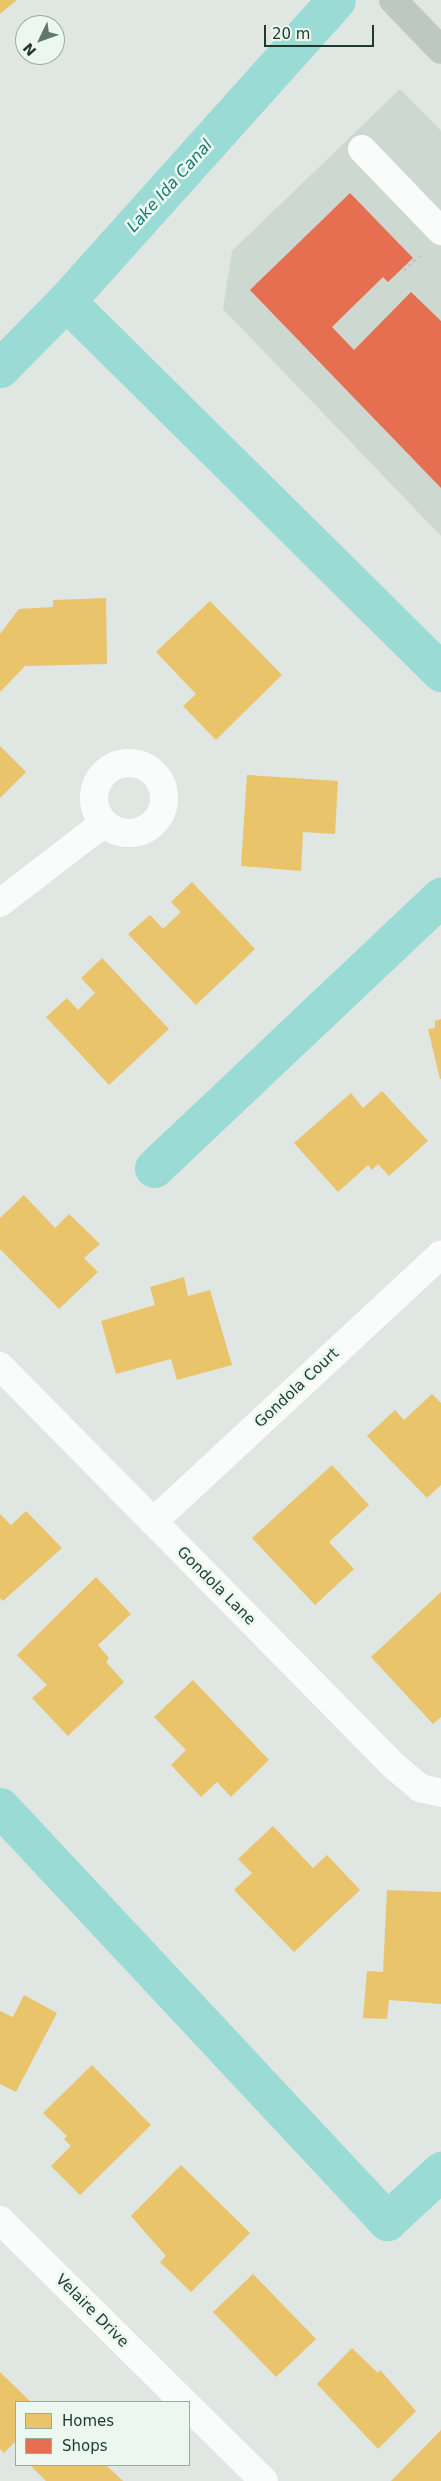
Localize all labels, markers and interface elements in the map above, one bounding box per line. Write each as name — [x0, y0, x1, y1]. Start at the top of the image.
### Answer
north arrow — [15, 15, 65, 65]
scale bar — [266, 15, 376, 47]
text: 20 m — [272, 25, 310, 43]
text: N — [20, 40, 39, 59]
water label: Lake Ida Canal — [123, 136, 217, 236]
street label: Gondola Court — [251, 1344, 343, 1432]
street label: Gondola Lane — [173, 1543, 259, 1629]
street label: Velaire Drive — [52, 2271, 132, 2351]
legend — [15, 2401, 190, 2466]
text: Homes — [62, 2412, 114, 2430]
text: Shops — [62, 2437, 108, 2455]

